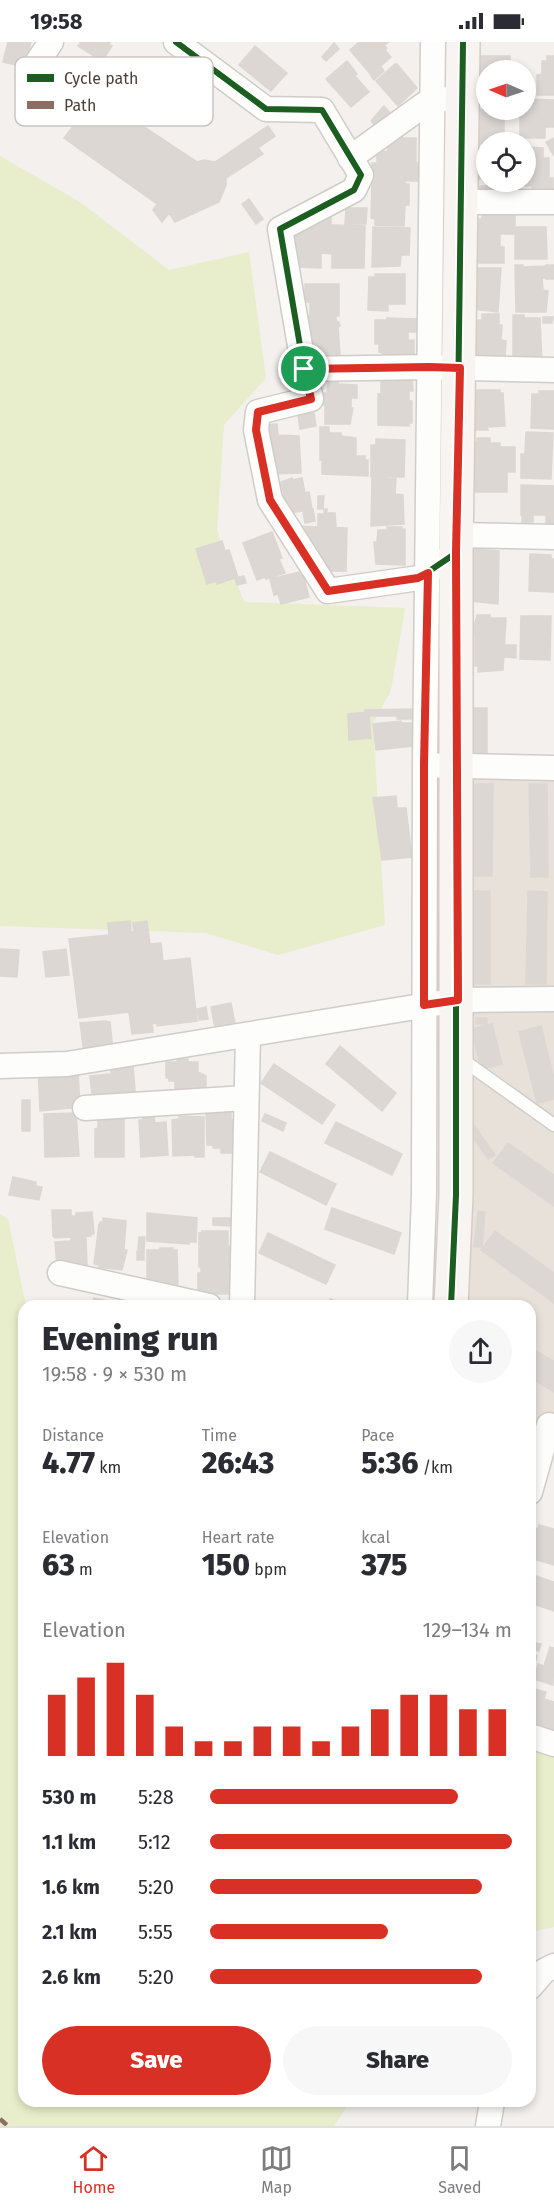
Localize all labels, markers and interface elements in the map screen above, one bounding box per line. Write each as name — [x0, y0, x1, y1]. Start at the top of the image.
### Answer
text: 19:58 — [30, 8, 83, 35]
legend — [15, 57, 213, 126]
north arrow — [476, 60, 536, 120]
map controls — [476, 60, 536, 192]
text: Cycle path — [64, 69, 138, 88]
text: Path — [64, 96, 96, 115]
button: locate — [476, 132, 536, 192]
pin — [278, 343, 329, 394]
icon: arrive — [287, 352, 320, 385]
text: Evening run — [42, 1319, 218, 1359]
button: share — [449, 1320, 512, 1383]
text: 19:58 · 9 × 530 m — [42, 1362, 187, 1386]
text: Distance — [42, 1426, 104, 1445]
text: Time — [202, 1426, 237, 1445]
text: Pace — [361, 1426, 395, 1445]
text: 4.77 — [42, 1445, 95, 1481]
text: 26:43 — [202, 1445, 274, 1481]
text: 5:36 — [361, 1445, 418, 1481]
text: km — [95, 1458, 121, 1477]
text: /km — [418, 1458, 453, 1477]
text: Elevation — [42, 1528, 109, 1547]
text: Heart rate — [202, 1528, 275, 1547]
text: kcal — [361, 1528, 390, 1547]
text: 63 — [42, 1547, 75, 1583]
text: 150 — [202, 1547, 250, 1583]
text: 375 — [361, 1547, 407, 1583]
text: m — [75, 1560, 93, 1579]
text: bpm — [250, 1560, 287, 1579]
text: Elevation — [42, 1618, 126, 1642]
text: 129–134 m — [423, 1618, 512, 1642]
text: 530 m — [42, 1785, 96, 1809]
text: 5:28 — [138, 1785, 174, 1809]
text: 1.1 km — [42, 1830, 96, 1854]
text: 5:12 — [138, 1830, 171, 1854]
text: 1.6 km — [42, 1875, 100, 1899]
text: 5:20 — [138, 1875, 174, 1899]
text: 2.1 km — [42, 1920, 97, 1944]
text: 5:55 — [138, 1920, 173, 1944]
text: 2.6 km — [42, 1965, 101, 1989]
text: 5:20 — [138, 1965, 174, 1989]
button: Save — [42, 2026, 271, 2095]
button: Share — [283, 2026, 512, 2095]
tab: Home — [73, 2142, 115, 2197]
tab: Map — [260, 2142, 293, 2197]
tab: Saved — [438, 2142, 481, 2197]

